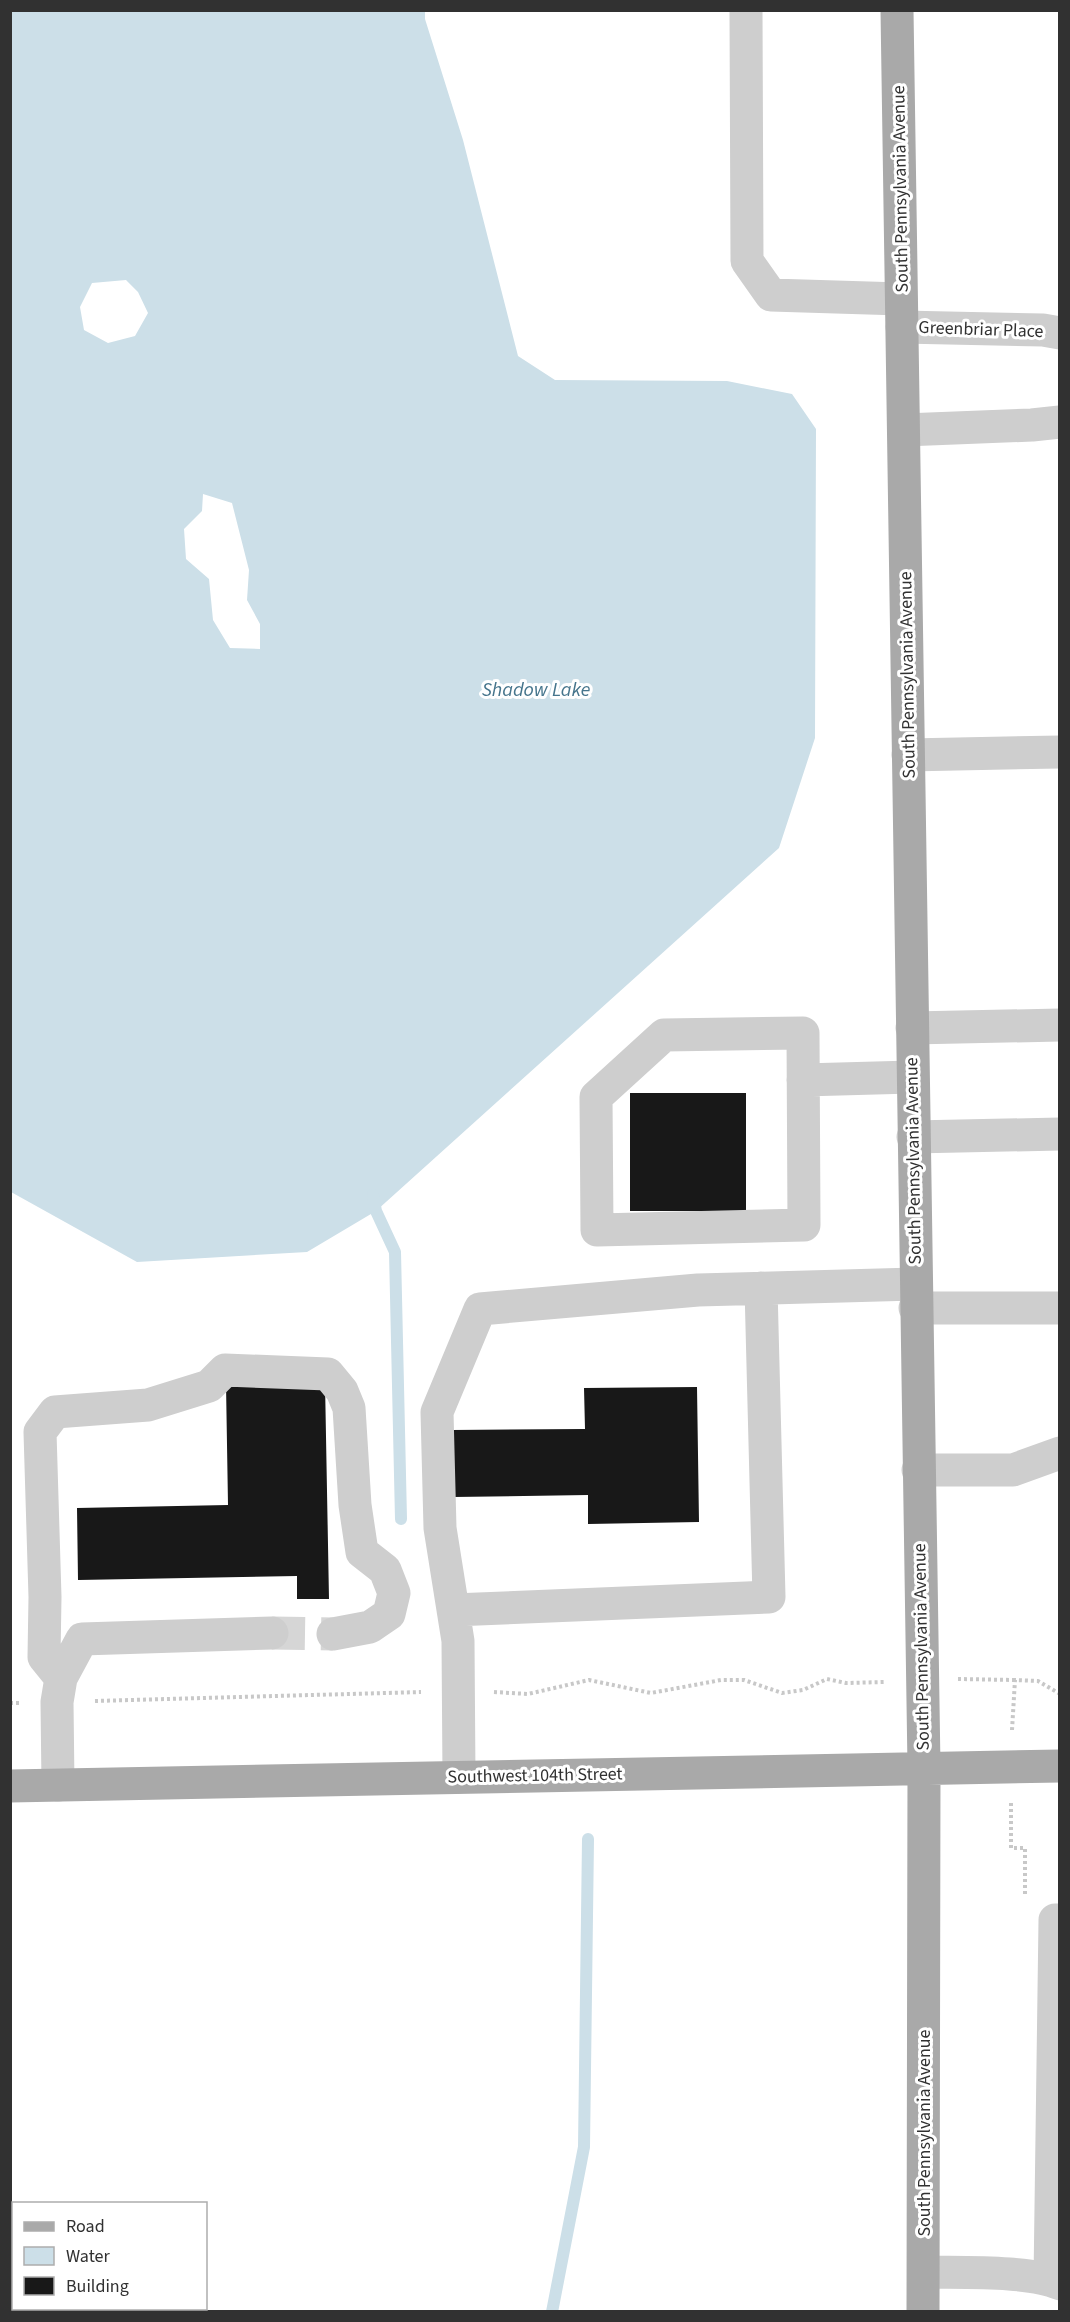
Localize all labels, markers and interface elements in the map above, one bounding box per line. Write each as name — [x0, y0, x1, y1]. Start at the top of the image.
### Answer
street label: South Pennsylvania Avenue — [886, 85, 915, 293]
street label: Greenbriar Place — [918, 315, 1044, 344]
street label: South Pennsylvania Avenue — [893, 571, 922, 779]
water label: Shadow Lake — [482, 676, 590, 704]
street label: South Pennsylvania Avenue — [899, 1057, 928, 1265]
street label: South Pennsylvania Avenue — [907, 1543, 936, 1751]
street label: Southwest 104th Street — [447, 1761, 623, 1790]
street label: South Pennsylvania Avenue — [912, 2029, 937, 2237]
legend — [12, 2202, 207, 2310]
text: Road — [66, 2214, 105, 2239]
text: Water — [66, 2244, 110, 2269]
text: Building — [66, 2274, 129, 2299]

